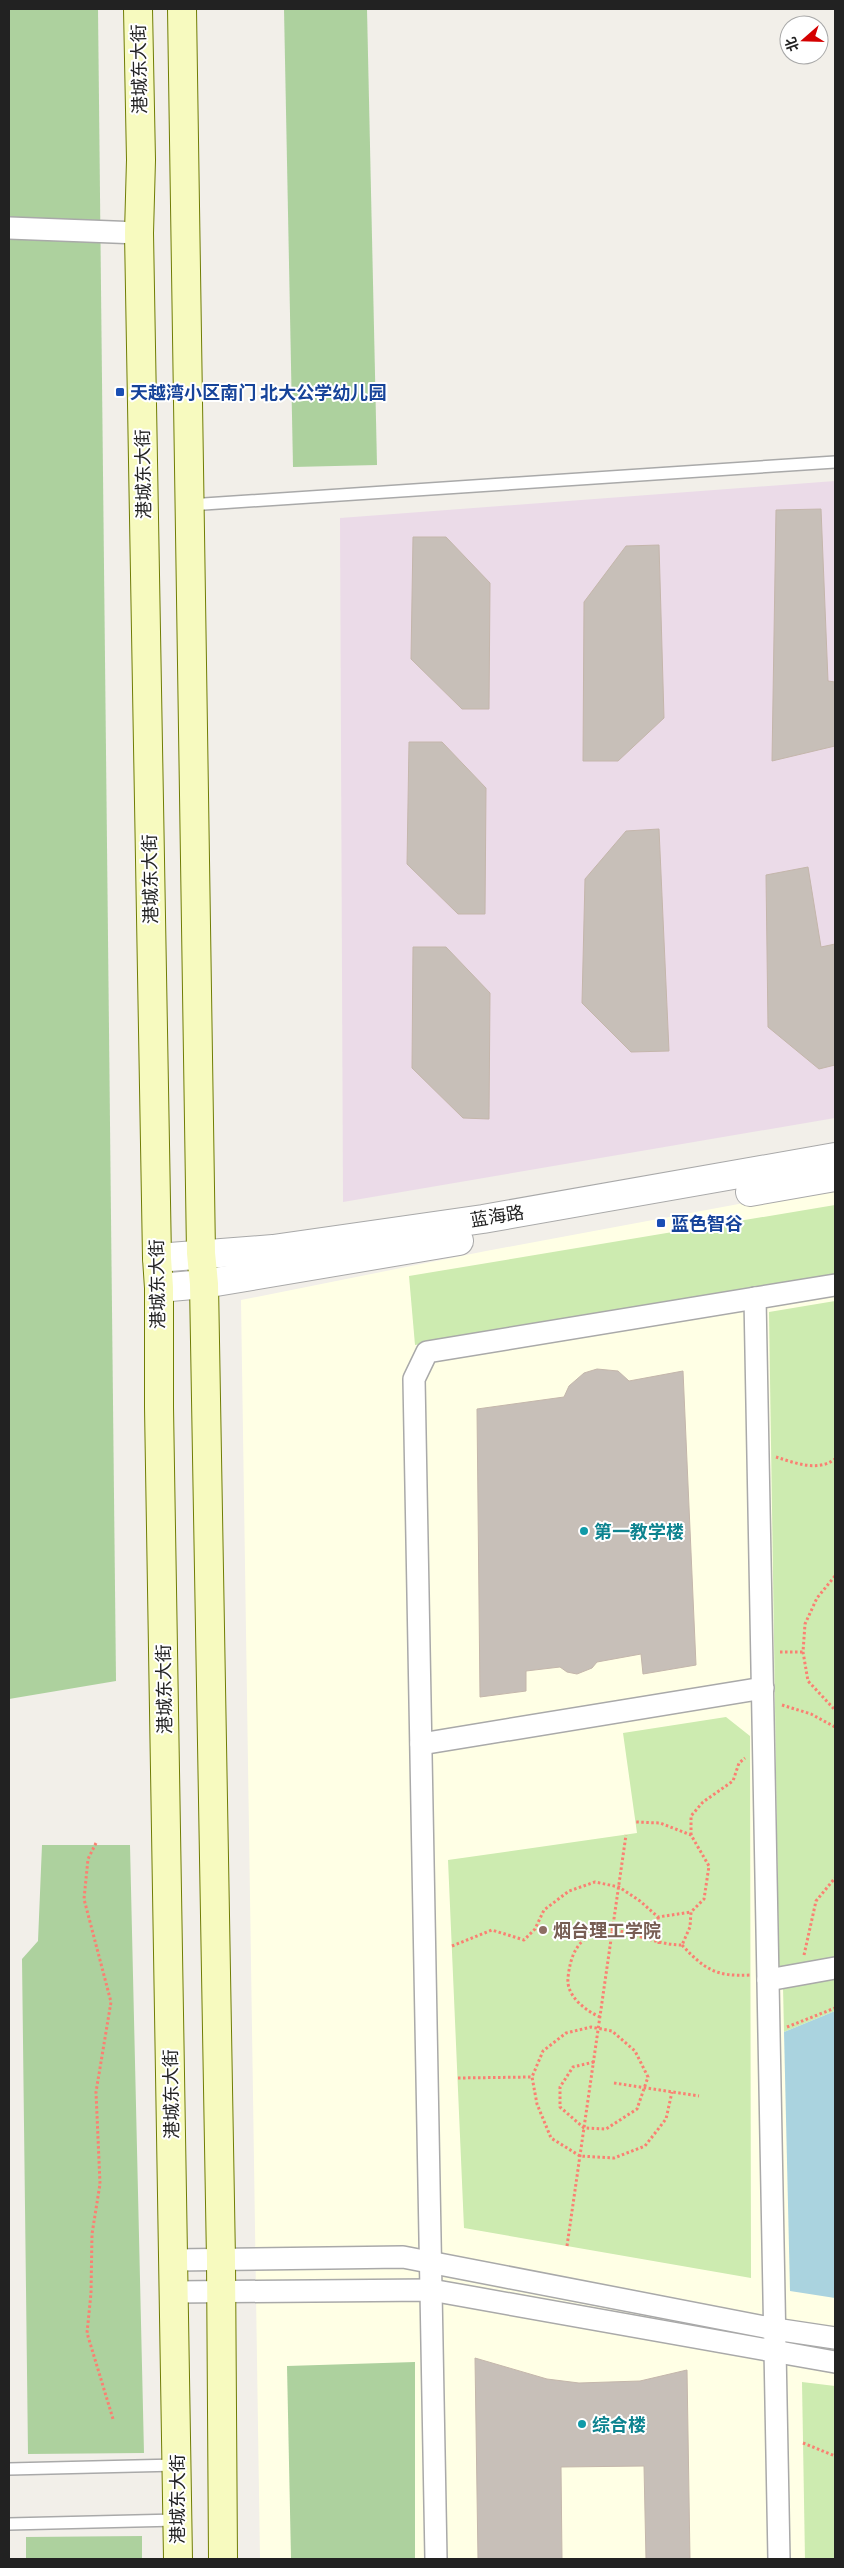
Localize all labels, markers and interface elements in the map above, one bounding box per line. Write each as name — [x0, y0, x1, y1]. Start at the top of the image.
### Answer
north arrow — [779, 15, 829, 65]
street label: 港城东大街 — [128, 24, 150, 114]
text: 北 — [782, 35, 802, 54]
place label: 天越湾小区南门 北大公学幼儿园 — [130, 382, 386, 403]
marker: 天越湾小区南门 北大公学幼儿园 — [114, 386, 126, 398]
street label: 港城东大街 — [132, 429, 154, 519]
street label: 港城东大街 — [139, 834, 161, 924]
street label: 蓝海路 — [469, 1201, 525, 1231]
place label: 蓝色智谷 — [671, 1213, 743, 1234]
marker: 蓝色智谷 — [655, 1217, 667, 1229]
street label: 港城东大街 — [146, 1239, 168, 1329]
place label: 第一教学楼 — [594, 1521, 684, 1542]
marker: 第一教学楼 — [578, 1525, 590, 1537]
street label: 港城东大街 — [153, 1644, 175, 1734]
place label: 烟台理工学院 — [553, 1920, 661, 1941]
marker: 烟台理工学院 — [537, 1924, 549, 1936]
street label: 港城东大街 — [160, 2049, 182, 2139]
place label: 综合楼 — [592, 2414, 646, 2435]
marker: 综合楼 — [576, 2418, 588, 2430]
street label: 港城东大街 — [167, 2454, 188, 2544]

